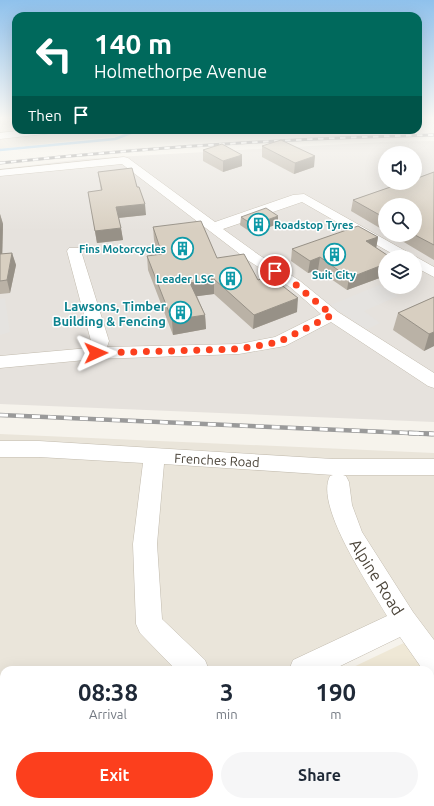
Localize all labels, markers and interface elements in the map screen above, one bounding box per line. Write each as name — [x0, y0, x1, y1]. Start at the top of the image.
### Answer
icon: left — [28, 28, 80, 80]
text: 140 m — [94, 28, 172, 59]
text: Holmethorpe Avenue — [94, 61, 267, 81]
icon: arrive — [70, 104, 92, 126]
text: Then — [28, 107, 62, 124]
map controls — [378, 146, 422, 294]
button: sound — [378, 146, 422, 190]
button: search — [378, 198, 422, 242]
building icon: Roadstop Tyres — [246, 212, 272, 238]
place label: Roadstop Tyres — [274, 219, 354, 231]
building icon: Fins Motorcycles — [169, 236, 195, 262]
building icon: Suit City — [321, 242, 347, 268]
place label: Fins Motorcycles — [79, 243, 166, 255]
button: layers — [378, 250, 422, 294]
pin — [258, 254, 292, 288]
icon: arrive — [264, 260, 286, 282]
building icon: Leader LSC — [217, 266, 243, 292]
place label: Suit City — [312, 269, 356, 281]
place label: Leader LSC — [156, 273, 214, 285]
place label: Lawsons, Timber Building & Fencing — [53, 299, 167, 328]
building icon: Lawsons, Timber Building & Fencing — [168, 300, 194, 326]
position arrow — [75, 332, 117, 374]
street label: Frenches Road — [174, 451, 260, 469]
street label: Alpine Road — [346, 536, 408, 618]
text: 08:38 — [78, 679, 138, 706]
text: 3 — [220, 679, 233, 706]
text: 190 — [316, 679, 356, 706]
text: Arrival — [89, 707, 127, 721]
text: min — [216, 707, 238, 721]
text: m — [330, 707, 341, 721]
button: Exit — [16, 752, 213, 798]
button: Share — [221, 752, 418, 798]

